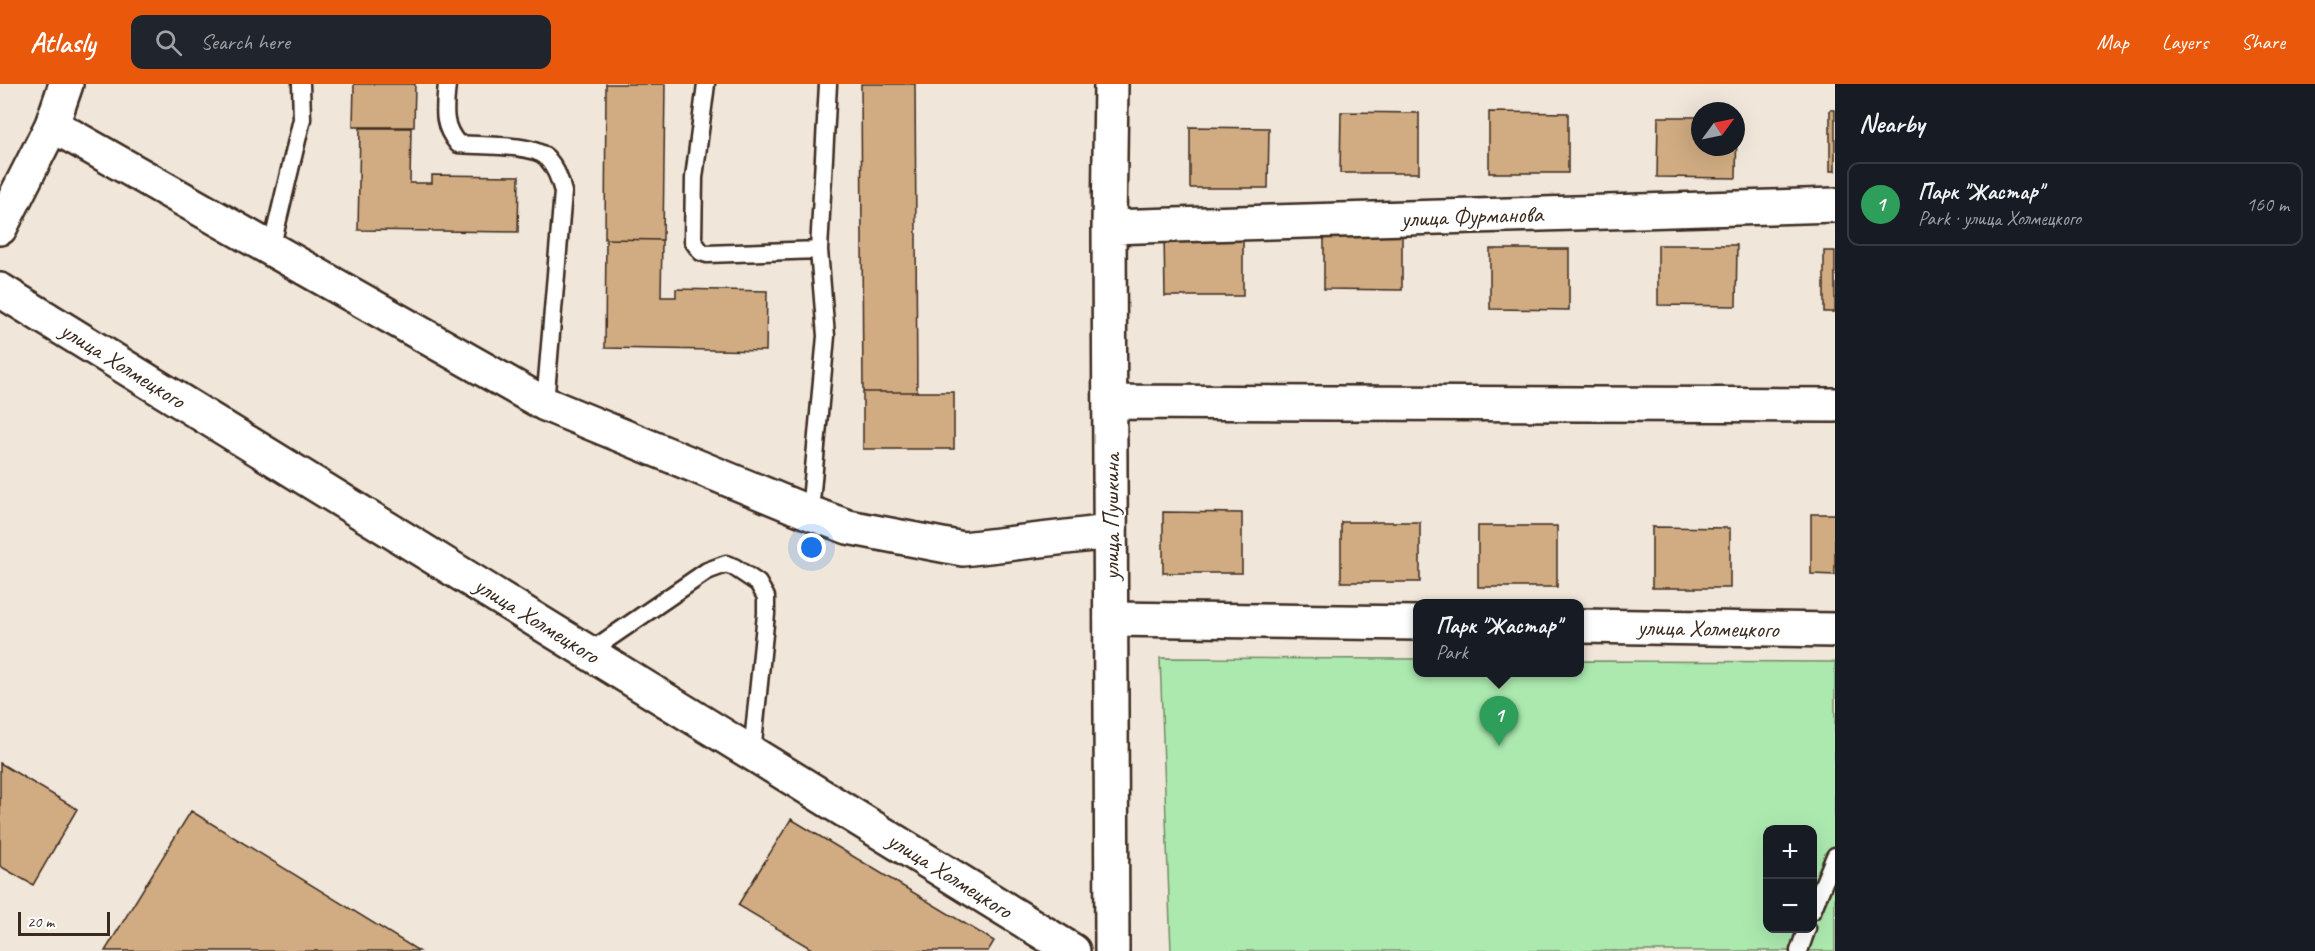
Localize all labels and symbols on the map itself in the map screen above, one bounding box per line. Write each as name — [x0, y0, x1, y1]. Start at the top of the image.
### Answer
north arrow — [1691, 102, 1745, 156]
street label: улица Фурманова — [1398, 198, 1545, 234]
street label: улица Холмецкого — [53, 314, 192, 416]
street label: улица Пушкина — [1096, 452, 1126, 582]
your location — [797, 533, 826, 562]
street label: улица Холмецкого — [467, 569, 606, 671]
street label: улица Холмецкого — [1635, 612, 1780, 644]
pin: 1 — [1480, 696, 1518, 746]
street label: улица Холмецкого — [880, 824, 1019, 926]
scale bar — [18, 909, 110, 936]

